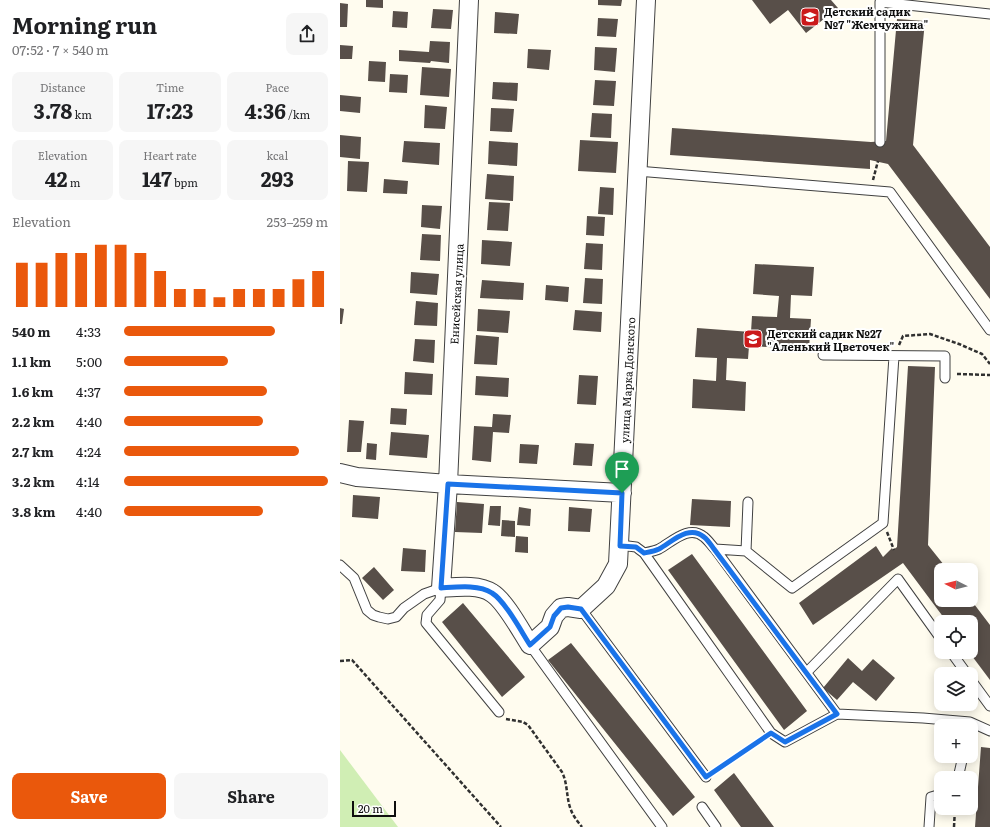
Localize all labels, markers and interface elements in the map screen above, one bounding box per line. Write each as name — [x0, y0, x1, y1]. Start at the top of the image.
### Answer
place label: Детский садик №7 "Жемчужина" — [824, 3, 929, 32]
school or university icon: Детский садик №7 "Жемчужина" — [799, 6, 821, 28]
text: Morning run — [12, 8, 157, 41]
button: share — [286, 13, 328, 55]
text: 07:52 · 7 × 540 m — [12, 40, 109, 59]
text: Distance — [40, 79, 85, 95]
text: Time — [156, 79, 184, 95]
text: Pace — [266, 79, 289, 95]
text: 3.78 — [33, 95, 72, 125]
text: 17:23 — [147, 95, 193, 125]
text: 4:36 — [245, 95, 286, 125]
text: km — [72, 106, 92, 122]
text: /km — [286, 106, 310, 122]
text: Elevation — [38, 147, 88, 163]
text: Heart rate — [143, 147, 197, 163]
text: kcal — [266, 147, 288, 163]
text: 42 — [45, 163, 68, 193]
text: 147 — [142, 163, 172, 193]
text: 293 — [261, 163, 294, 193]
text: m — [68, 174, 81, 190]
text: bpm — [172, 174, 198, 190]
text: Elevation — [12, 212, 71, 231]
text: 253–259 m — [267, 212, 328, 231]
street label: Енисейская улица — [445, 243, 467, 345]
street label: улица Марка Донского — [616, 317, 638, 443]
text: 540 m — [12, 322, 50, 341]
text: 4:33 — [76, 322, 101, 341]
place label: Детский садик №27 "Аленький Цветочек" — [767, 325, 895, 354]
school or university icon: Детский садик №27 "Аленький Цветочек" — [742, 328, 764, 350]
text: 1.1 km — [12, 352, 51, 371]
text: 5:00 — [76, 352, 102, 371]
text: 1.6 km — [12, 382, 54, 401]
text: 4:37 — [76, 382, 101, 401]
text: 2.2 km — [12, 412, 55, 431]
text: 4:40 — [76, 412, 102, 431]
text: 2.7 km — [12, 442, 54, 461]
text: 4:24 — [76, 442, 101, 461]
pin — [605, 452, 639, 493]
icon: arrive — [611, 458, 633, 480]
text: 3.2 km — [12, 472, 55, 491]
text: 4:14 — [76, 472, 99, 491]
text: 3.8 km — [12, 502, 55, 521]
text: 4:40 — [76, 502, 102, 521]
north arrow — [934, 563, 978, 607]
map controls — [934, 563, 978, 815]
button: locate — [934, 615, 978, 659]
button: layers — [934, 667, 978, 711]
button: + — [934, 719, 978, 763]
button: − — [934, 771, 978, 815]
button: Save — [12, 773, 166, 819]
button: Share — [174, 773, 328, 819]
scale bar — [352, 799, 396, 818]
text: 20 m — [358, 800, 383, 816]

